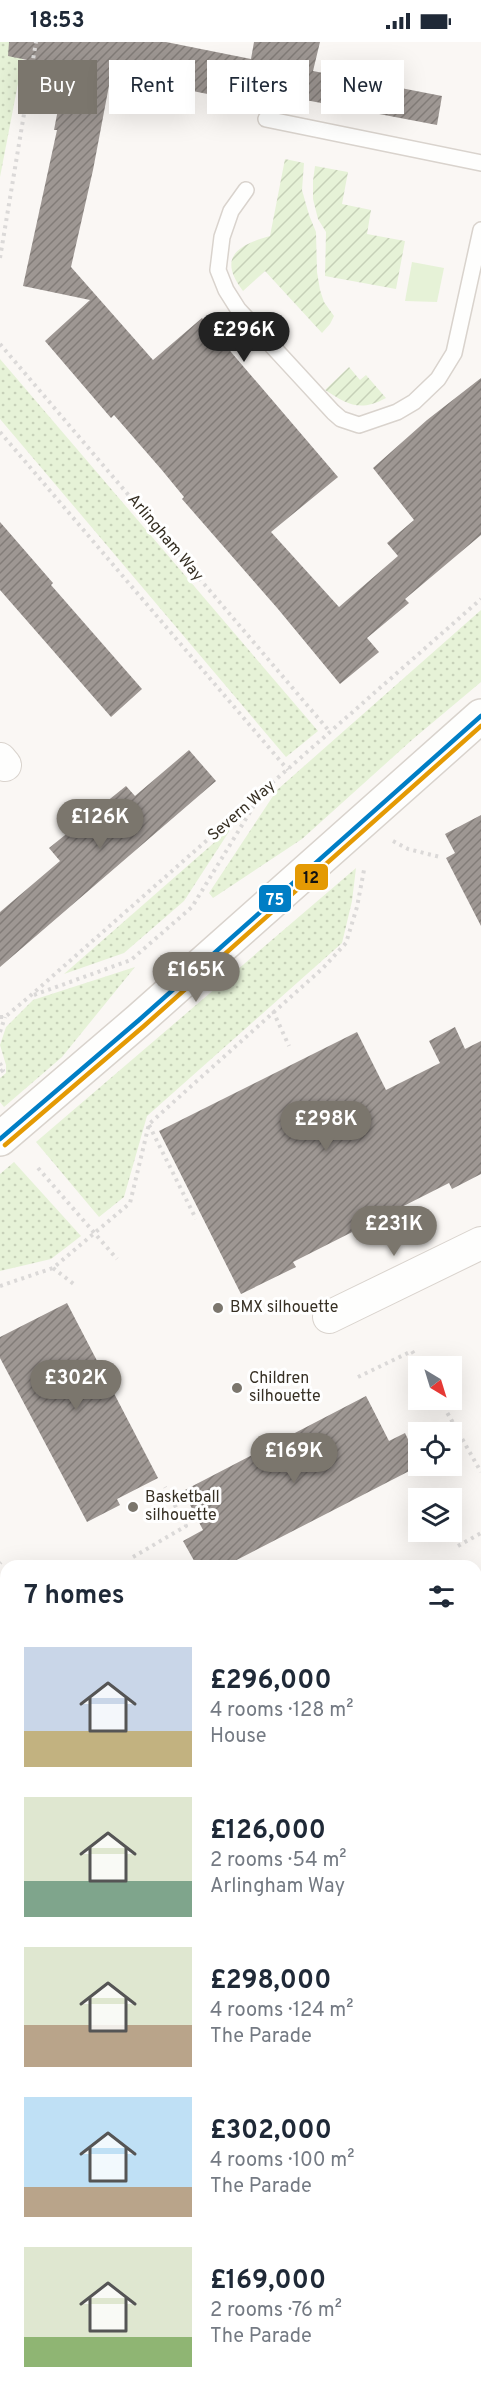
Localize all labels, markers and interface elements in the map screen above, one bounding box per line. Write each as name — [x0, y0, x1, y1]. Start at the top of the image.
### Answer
text: 18:53 — [30, 8, 85, 35]
chip: Buy — [18, 60, 97, 114]
chip: Rent — [109, 60, 195, 114]
chip: Filters — [207, 60, 309, 114]
chip: New — [321, 60, 404, 114]
pin: £296K — [202, 312, 286, 363]
text: £296K — [212, 318, 276, 344]
street label: Arlingham Way — [123, 490, 207, 586]
street label: Severn Way — [204, 776, 280, 846]
pin: £126K — [58, 799, 142, 850]
text: £126K — [71, 805, 129, 831]
line badge: 12 — [294, 863, 329, 891]
text: 12 — [303, 869, 319, 889]
line badge: 75 — [258, 884, 292, 913]
text: 75 — [266, 891, 284, 911]
pin: £165K — [154, 952, 238, 1003]
text: £165K — [167, 958, 225, 984]
pin: £298K — [284, 1101, 368, 1152]
text: £298K — [294, 1107, 358, 1133]
pin: £231K — [352, 1206, 436, 1257]
text: £231K — [365, 1212, 423, 1238]
place label: BMX silhouette — [230, 1298, 338, 1318]
marker: BMX silhouette — [211, 1301, 225, 1315]
north arrow — [408, 1356, 462, 1410]
map controls — [408, 1356, 462, 1542]
pin: £302K — [34, 1360, 118, 1411]
text: £302K — [44, 1366, 108, 1392]
place label: Children silhouette — [249, 1369, 321, 1407]
marker: Children silhouette — [230, 1381, 244, 1395]
button: locate — [408, 1422, 462, 1476]
pin: £169K — [252, 1433, 336, 1484]
text: £169K — [265, 1439, 323, 1465]
place label: Basketball silhouette — [145, 1488, 220, 1526]
button: layers — [408, 1488, 462, 1542]
marker: Basketball silhouette — [126, 1500, 140, 1514]
text: 7 homes — [24, 1580, 124, 1613]
icon: filters — [425, 1580, 458, 1613]
text: £296,000 — [210, 1665, 332, 1698]
icon: home — [72, 1671, 144, 1743]
text: 4 rooms · 128 m² — [210, 1698, 353, 1724]
text: House — [210, 1724, 266, 1750]
text: £126,000 — [210, 1815, 326, 1848]
icon: home — [72, 1821, 144, 1893]
text: 2 rooms · 54 m² — [210, 1848, 347, 1874]
text: Arlingham Way — [210, 1874, 345, 1900]
text: £298,000 — [210, 1965, 331, 1998]
icon: home — [72, 1971, 144, 2043]
text: 4 rooms · 124 m² — [210, 1998, 353, 2024]
text: The Parade — [210, 2024, 312, 2050]
text: £302,000 — [210, 2115, 332, 2148]
icon: home — [72, 2121, 144, 2193]
text: 4 rooms · 100 m² — [210, 2148, 355, 2174]
text: The Parade — [210, 2174, 312, 2200]
text: £169,000 — [210, 2265, 326, 2298]
icon: home — [72, 2271, 144, 2343]
text: 2 rooms · 76 m² — [210, 2298, 342, 2324]
text: The Parade — [210, 2324, 312, 2350]

